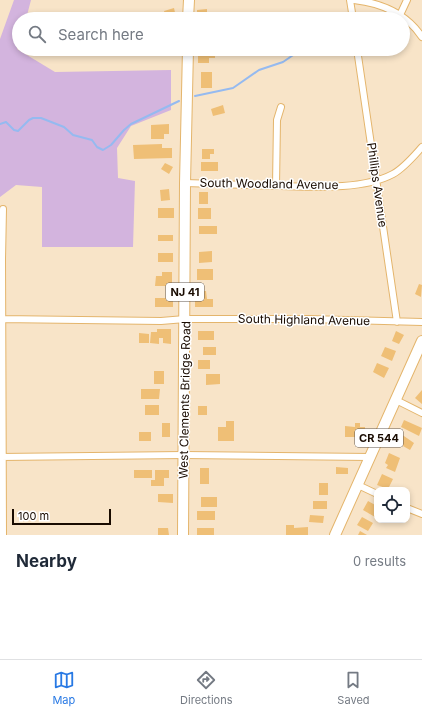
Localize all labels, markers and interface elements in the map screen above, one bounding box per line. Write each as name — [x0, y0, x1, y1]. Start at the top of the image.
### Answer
search box — [12, 12, 410, 56]
icon: search — [26, 23, 48, 45]
text: Search here — [58, 25, 144, 44]
street label: Phillips Avenue — [364, 142, 391, 228]
street label: South Woodland Avenue — [199, 175, 339, 192]
road number: NJ 41 — [166, 283, 204, 301]
street label: South Highland Avenue — [238, 311, 370, 328]
street label: West Clements Bridge Road — [176, 321, 193, 479]
road number: CR 544 — [355, 429, 403, 447]
map controls — [374, 487, 410, 523]
button: locate — [374, 487, 410, 523]
scale bar — [12, 507, 111, 526]
text: 100 m — [18, 509, 49, 523]
text: Nearby — [16, 551, 77, 571]
text: 0 results — [353, 553, 406, 569]
tab: Map — [52, 669, 75, 707]
tab: Directions — [180, 669, 233, 707]
tab: Saved — [337, 669, 370, 707]

